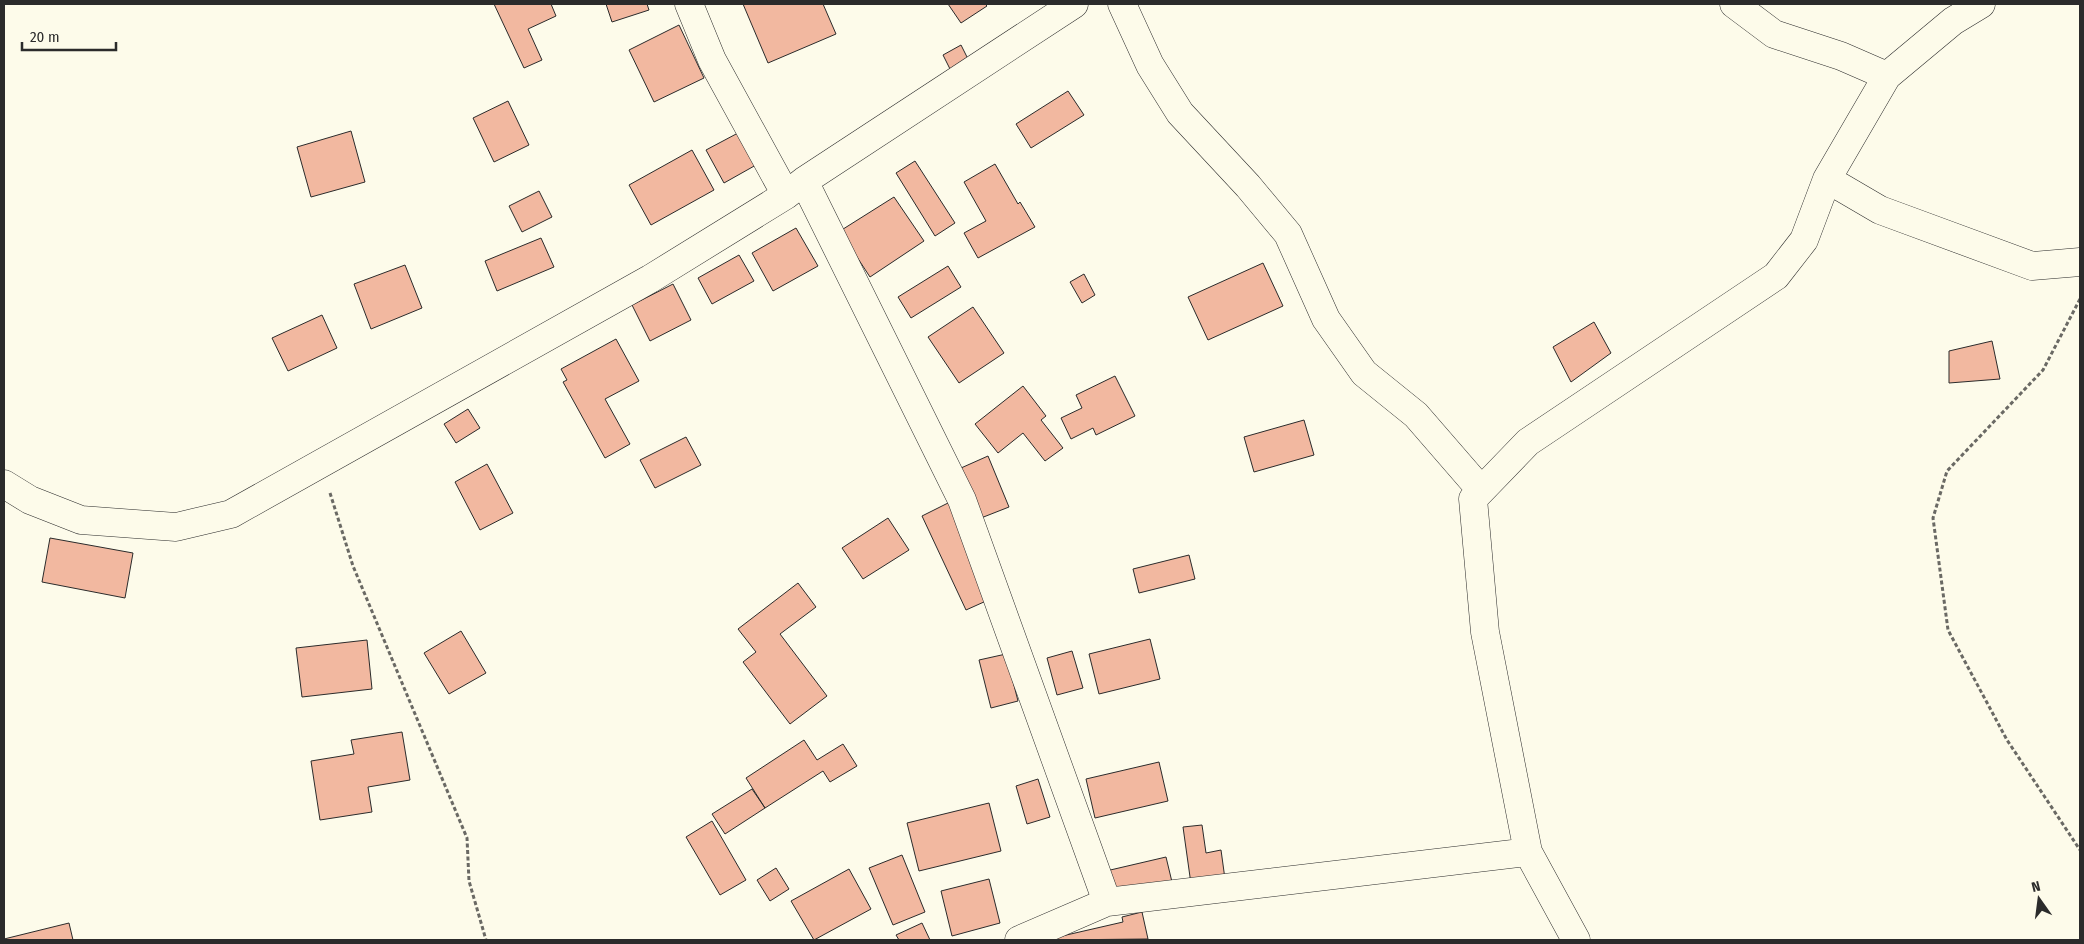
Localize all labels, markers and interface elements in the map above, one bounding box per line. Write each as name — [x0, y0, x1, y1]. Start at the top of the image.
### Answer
scale bar — [22, 20, 116, 52]
text: 20 m — [30, 28, 60, 46]
north arrow — [2014, 874, 2064, 924]
text: N — [2030, 878, 2042, 896]

